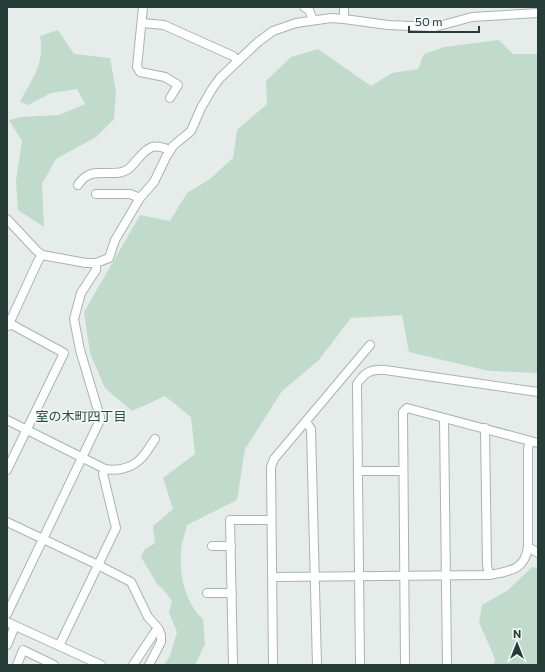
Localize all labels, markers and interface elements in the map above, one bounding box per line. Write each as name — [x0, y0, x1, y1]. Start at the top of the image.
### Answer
scale bar — [409, 8, 479, 34]
text: 50 m — [415, 14, 443, 28]
district label: 室の木町四丁目 — [35, 408, 127, 424]
north arrow — [497, 624, 537, 664]
text: N — [513, 627, 521, 640]

